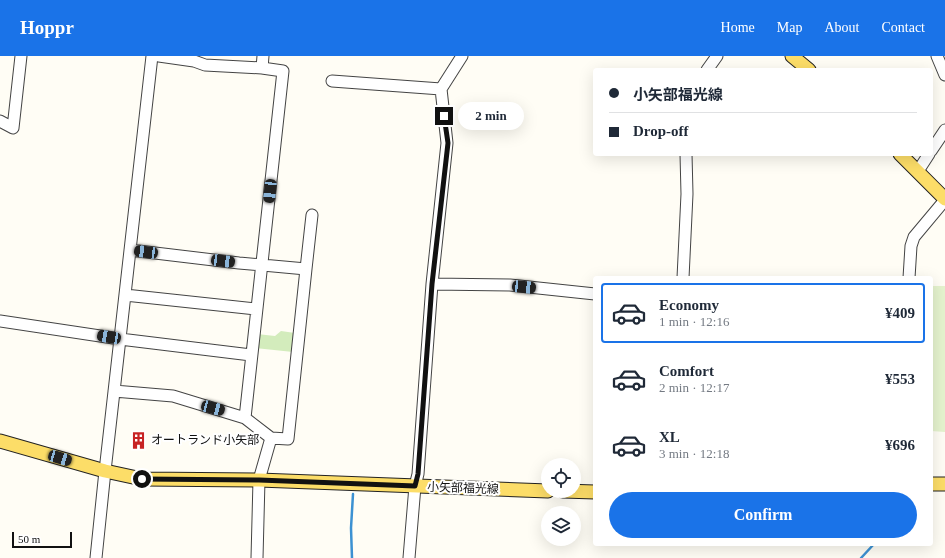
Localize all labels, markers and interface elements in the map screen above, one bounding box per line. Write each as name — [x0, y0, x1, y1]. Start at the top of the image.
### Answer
text: Hoppr — [20, 17, 74, 38]
text: Home — [721, 20, 755, 35]
text: Map — [777, 20, 802, 35]
text: About — [824, 20, 859, 35]
text: Contact — [881, 20, 925, 35]
text: 小矢部福光線 — [633, 87, 723, 103]
callout: 2 min — [458, 102, 524, 130]
route end — [435, 107, 453, 125]
text: 2 min — [475, 108, 507, 123]
text: Drop-off — [633, 123, 689, 139]
car — [263, 178, 277, 204]
car — [133, 245, 159, 259]
car — [210, 254, 236, 268]
car — [511, 280, 537, 294]
icon: car — [611, 295, 647, 331]
text: Economy — [659, 297, 719, 313]
text: ¥409 — [885, 305, 915, 321]
text: 1 min · 12:16 — [659, 314, 729, 329]
car — [96, 329, 122, 345]
icon: car — [611, 361, 647, 397]
text: Comfort — [659, 363, 714, 379]
text: ¥553 — [885, 371, 915, 387]
text: 2 min · 12:17 — [659, 380, 729, 395]
car — [200, 399, 226, 417]
icon: car — [611, 427, 647, 463]
text: XL — [659, 429, 680, 445]
building icon: オートランド小矢部 — [128, 430, 148, 450]
place label: オートランド小矢部 — [151, 433, 259, 447]
text: ¥696 — [885, 437, 915, 453]
text: 3 min · 12:18 — [659, 446, 729, 461]
car — [47, 449, 73, 467]
map controls — [541, 458, 581, 546]
button: locate — [541, 458, 581, 498]
route start — [133, 470, 151, 488]
street label: 小矢部福光線 — [427, 480, 499, 496]
button: Confirm — [609, 492, 917, 538]
button: layers — [541, 506, 581, 546]
scale bar — [12, 530, 72, 549]
text: 50 m — [18, 533, 40, 545]

